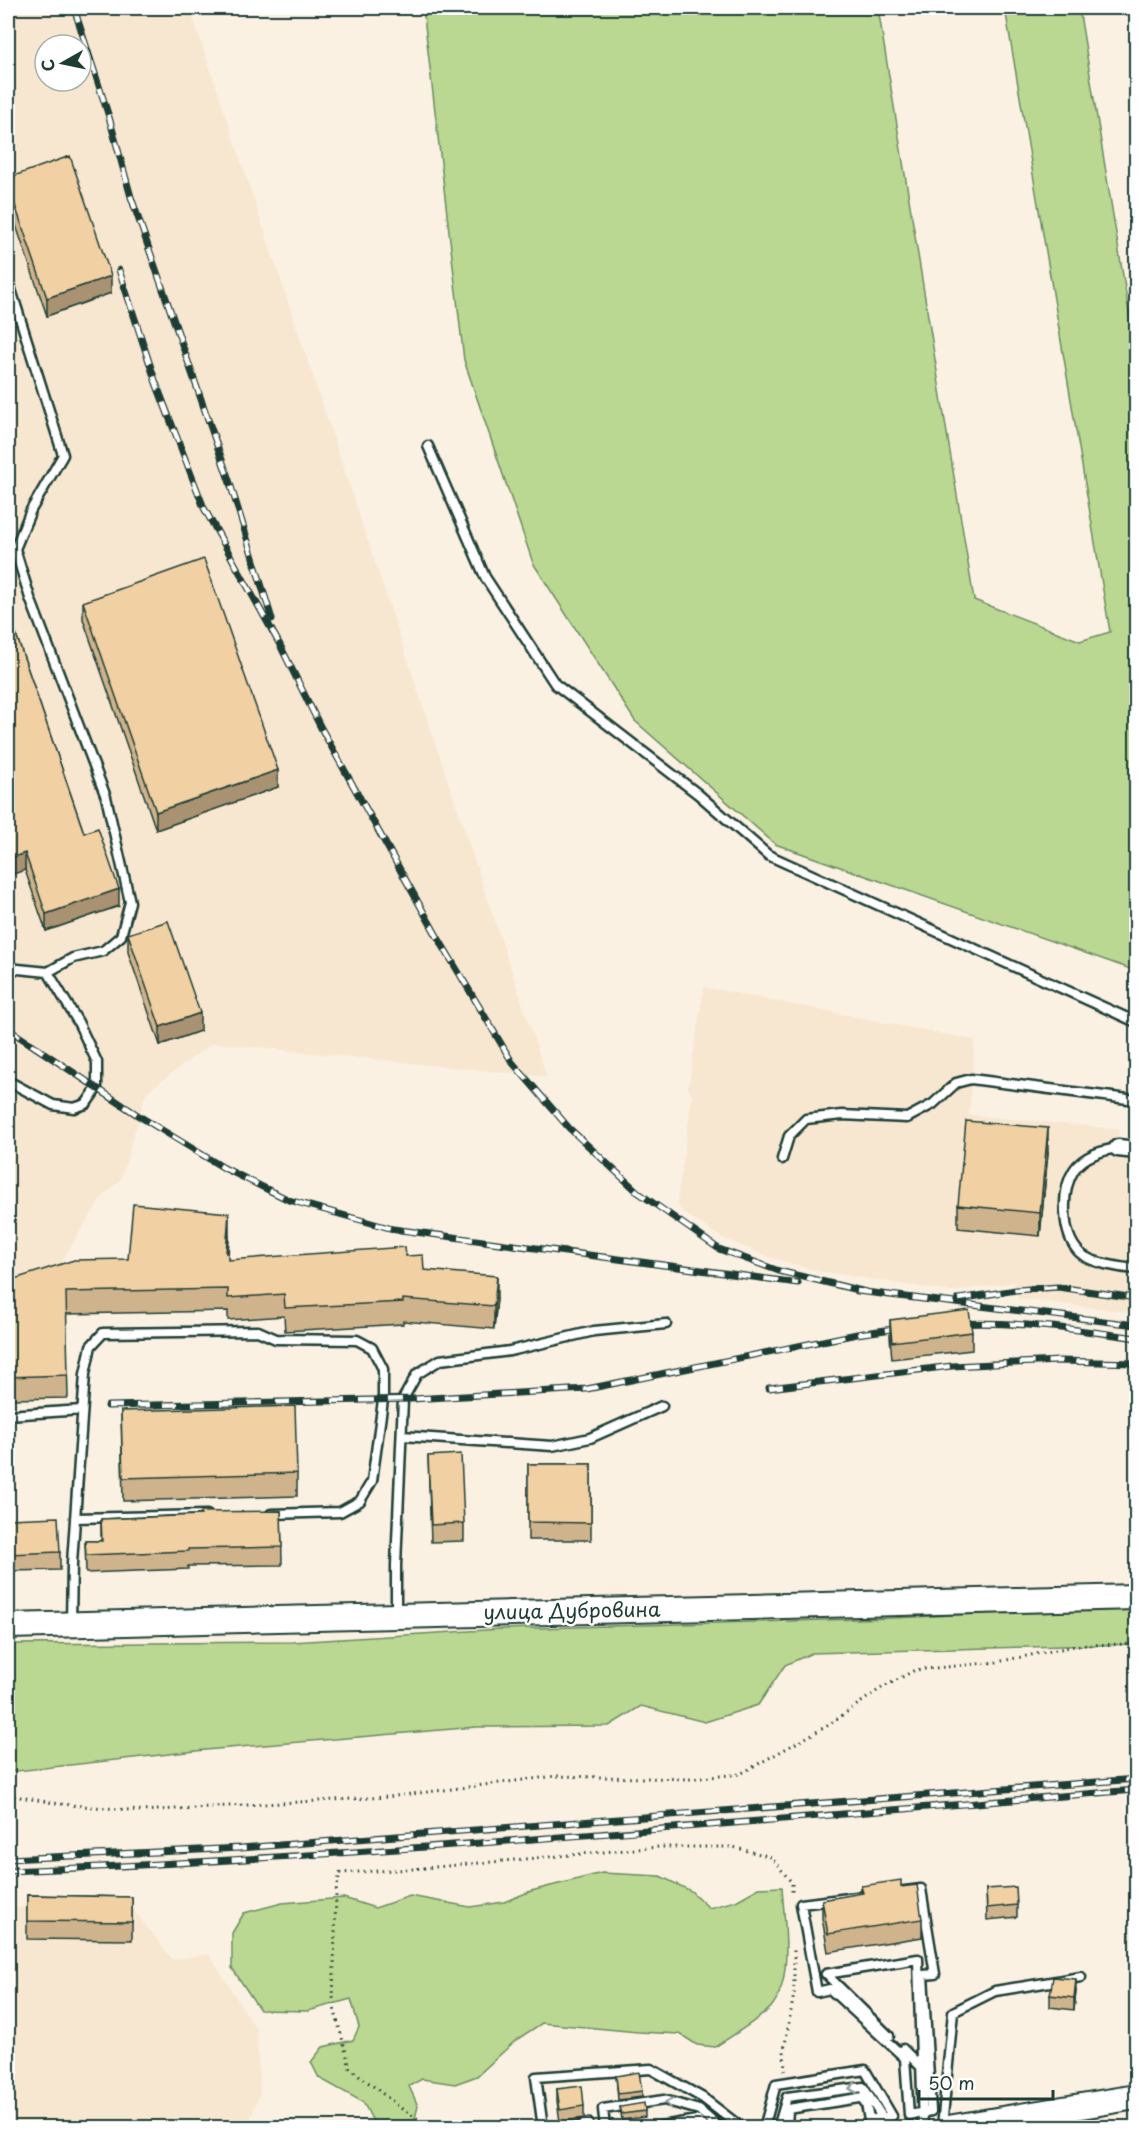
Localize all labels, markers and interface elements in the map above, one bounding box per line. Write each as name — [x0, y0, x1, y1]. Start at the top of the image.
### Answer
north arrow — [33, 33, 93, 93]
text: С — [34, 58, 60, 73]
street label: улица Дубровина — [483, 1593, 661, 1627]
scale bar — [919, 2063, 1052, 2101]
text: 50 m — [928, 2069, 975, 2096]
one-way arrow — [848, 2081, 858, 2094]
one-way arrow — [664, 2097, 674, 2110]

